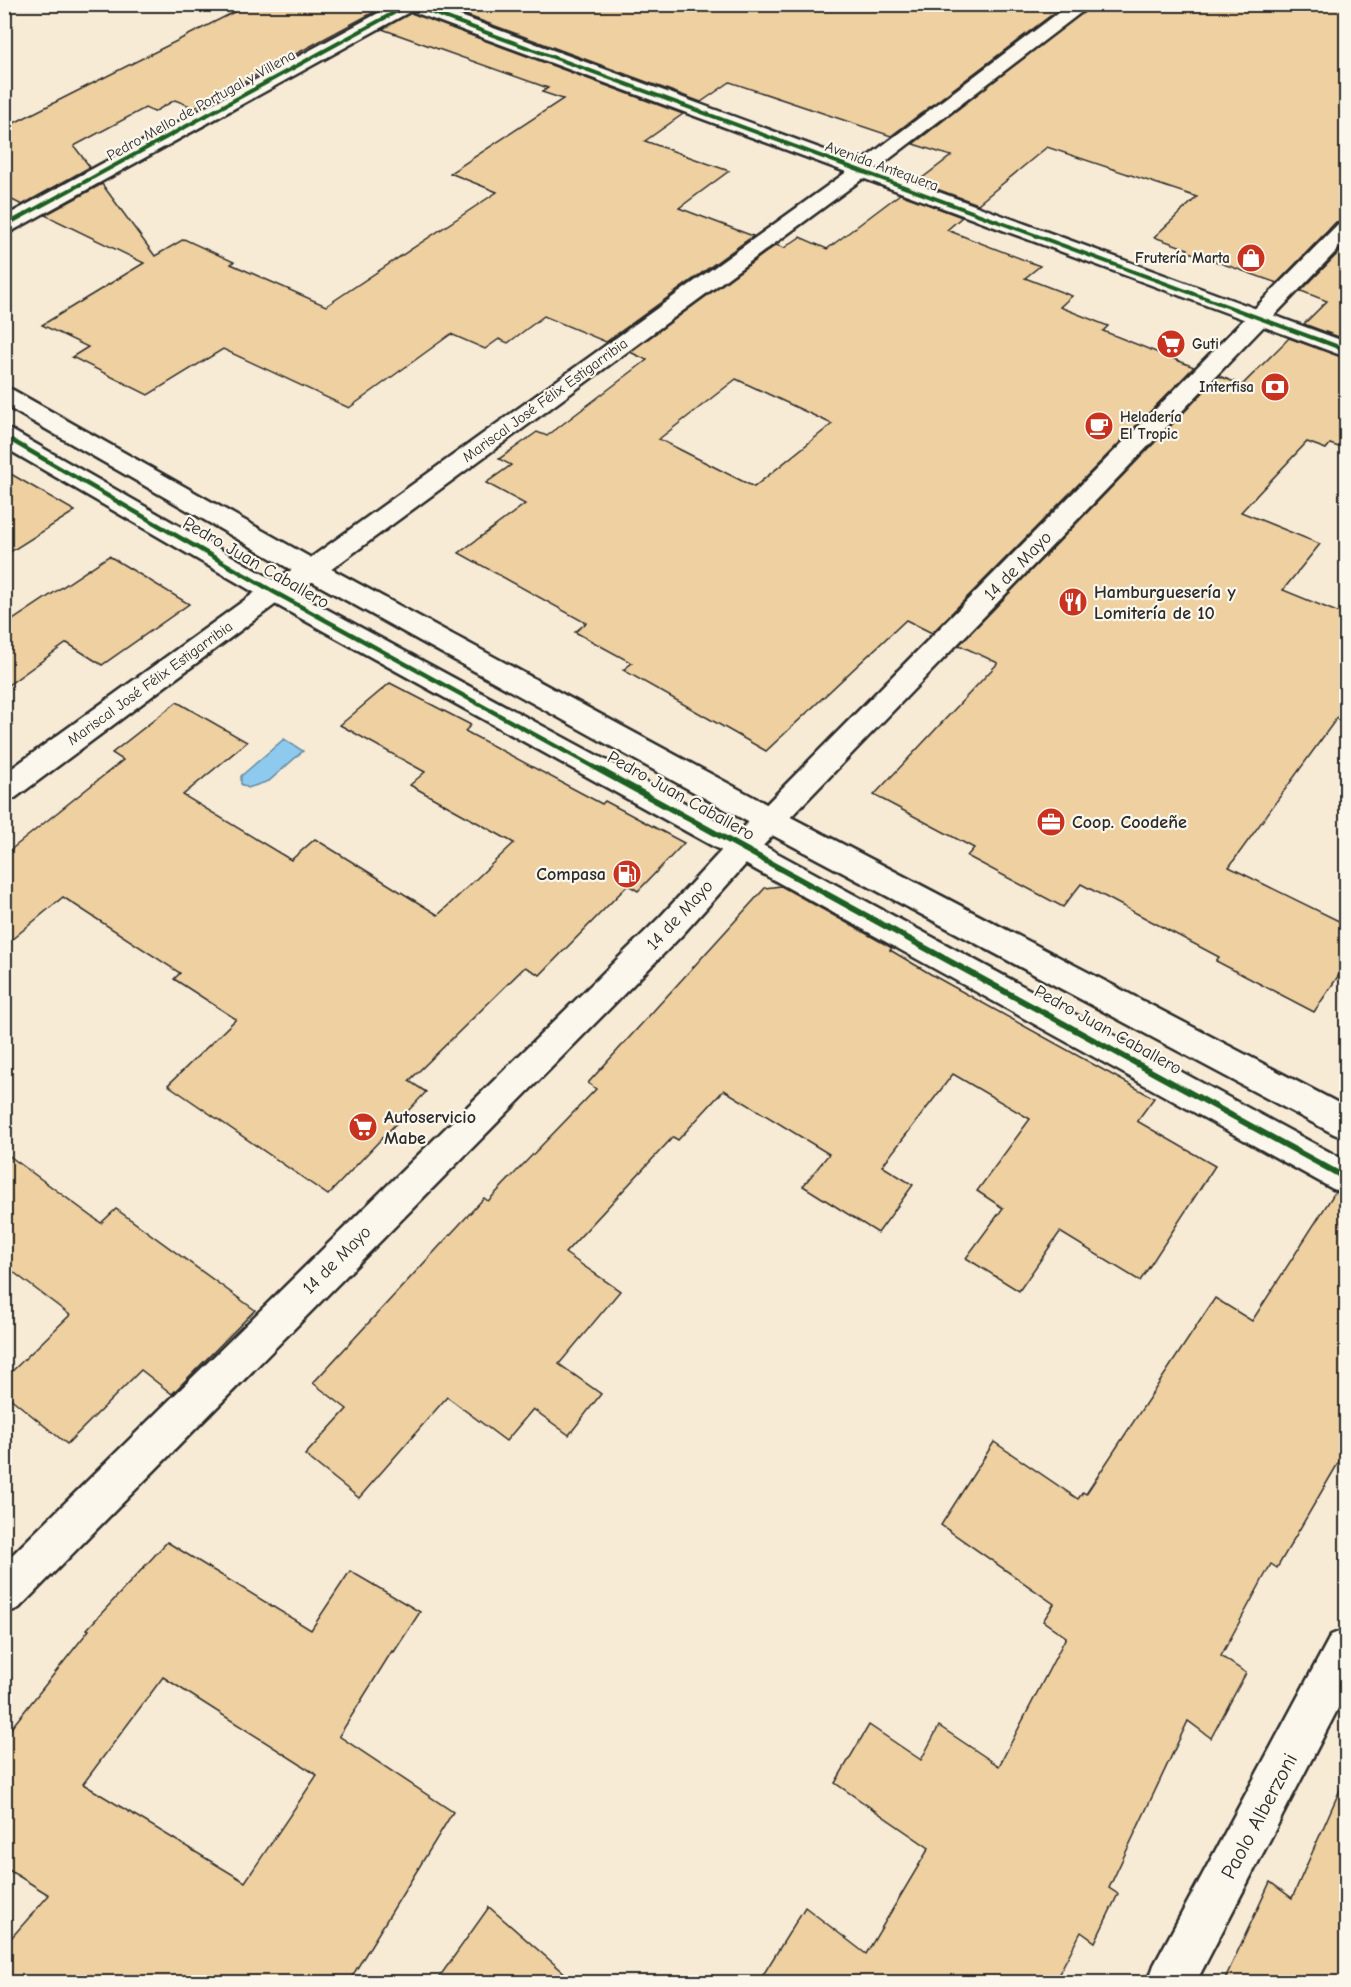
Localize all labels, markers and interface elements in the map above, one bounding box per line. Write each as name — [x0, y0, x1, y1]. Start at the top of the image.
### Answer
street label: Pedro Mello de Portugal y Villena — [104, 46, 298, 164]
street label: Avenida Antequera — [823, 137, 941, 195]
shop icon: Frutería Marta — [1235, 242, 1267, 274]
place label: Frutería Marta — [1135, 249, 1230, 267]
supermarket icon: Guti — [1155, 328, 1187, 360]
street label: Mariscal José Félix Estigarribia — [459, 334, 631, 466]
place label: Guti — [1192, 335, 1219, 353]
bank icon: Interfisa — [1259, 371, 1291, 403]
place label: Interfisa — [1199, 378, 1254, 396]
place label: Heladería El Tropic — [1120, 408, 1182, 443]
cafe icon: Heladería El Tropic — [1083, 410, 1115, 442]
street label: Pedro Juan Caballero — [179, 513, 333, 613]
street label: 14 de Mayo — [980, 527, 1056, 605]
place label: Hamburguesería y Lomitería de 10 — [1094, 582, 1237, 624]
restaurant icon: Hamburguesería y Lomitería de 10 — [1057, 586, 1089, 618]
street label: Mariscal José Félix Estigarribia — [64, 617, 236, 749]
street label: Pedro Juan Caballero — [604, 747, 758, 845]
office icon: Coop. Coodeñe — [1035, 806, 1067, 838]
place label: Coop. Coodeñe — [1072, 812, 1187, 833]
fuel station icon: Compasa — [611, 858, 643, 890]
place label: Compasa — [536, 864, 606, 885]
street label: 14 de Mayo — [642, 876, 718, 954]
street label: Pedro Juan Caballero — [1031, 981, 1185, 1079]
place label: Autoservicio Mabe — [384, 1107, 476, 1149]
supermarket icon: Autoservicio Mabe — [347, 1111, 379, 1143]
street label: 14 de Mayo — [298, 1221, 376, 1299]
street label: Paolo Alberzoni — [1216, 1749, 1302, 1883]

